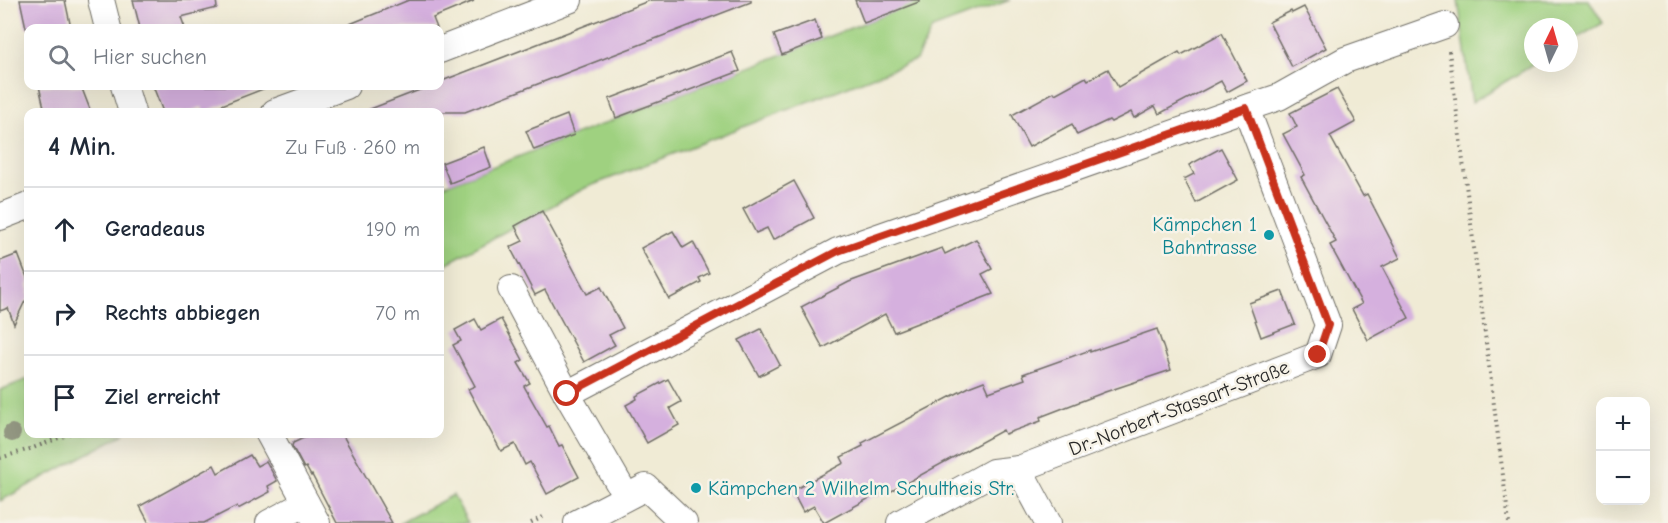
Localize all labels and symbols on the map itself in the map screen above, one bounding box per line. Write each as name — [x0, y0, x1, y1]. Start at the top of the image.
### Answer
north arrow — [1524, 18, 1578, 72]
place label: Kämpchen 1 Bahntrasse — [1152, 213, 1257, 259]
marker: Kämpchen 1 Bahntrasse — [1262, 228, 1276, 242]
route end — [1304, 341, 1330, 367]
street label: Dr.-Norbert-Stassart-Straße — [1066, 355, 1292, 461]
route start — [553, 380, 579, 406]
place label: Kämpchen 2 Wilhelm Schultheis Str. — [708, 477, 1014, 500]
marker: Kämpchen 2 Wilhelm Schultheis Str. — [689, 481, 703, 495]

